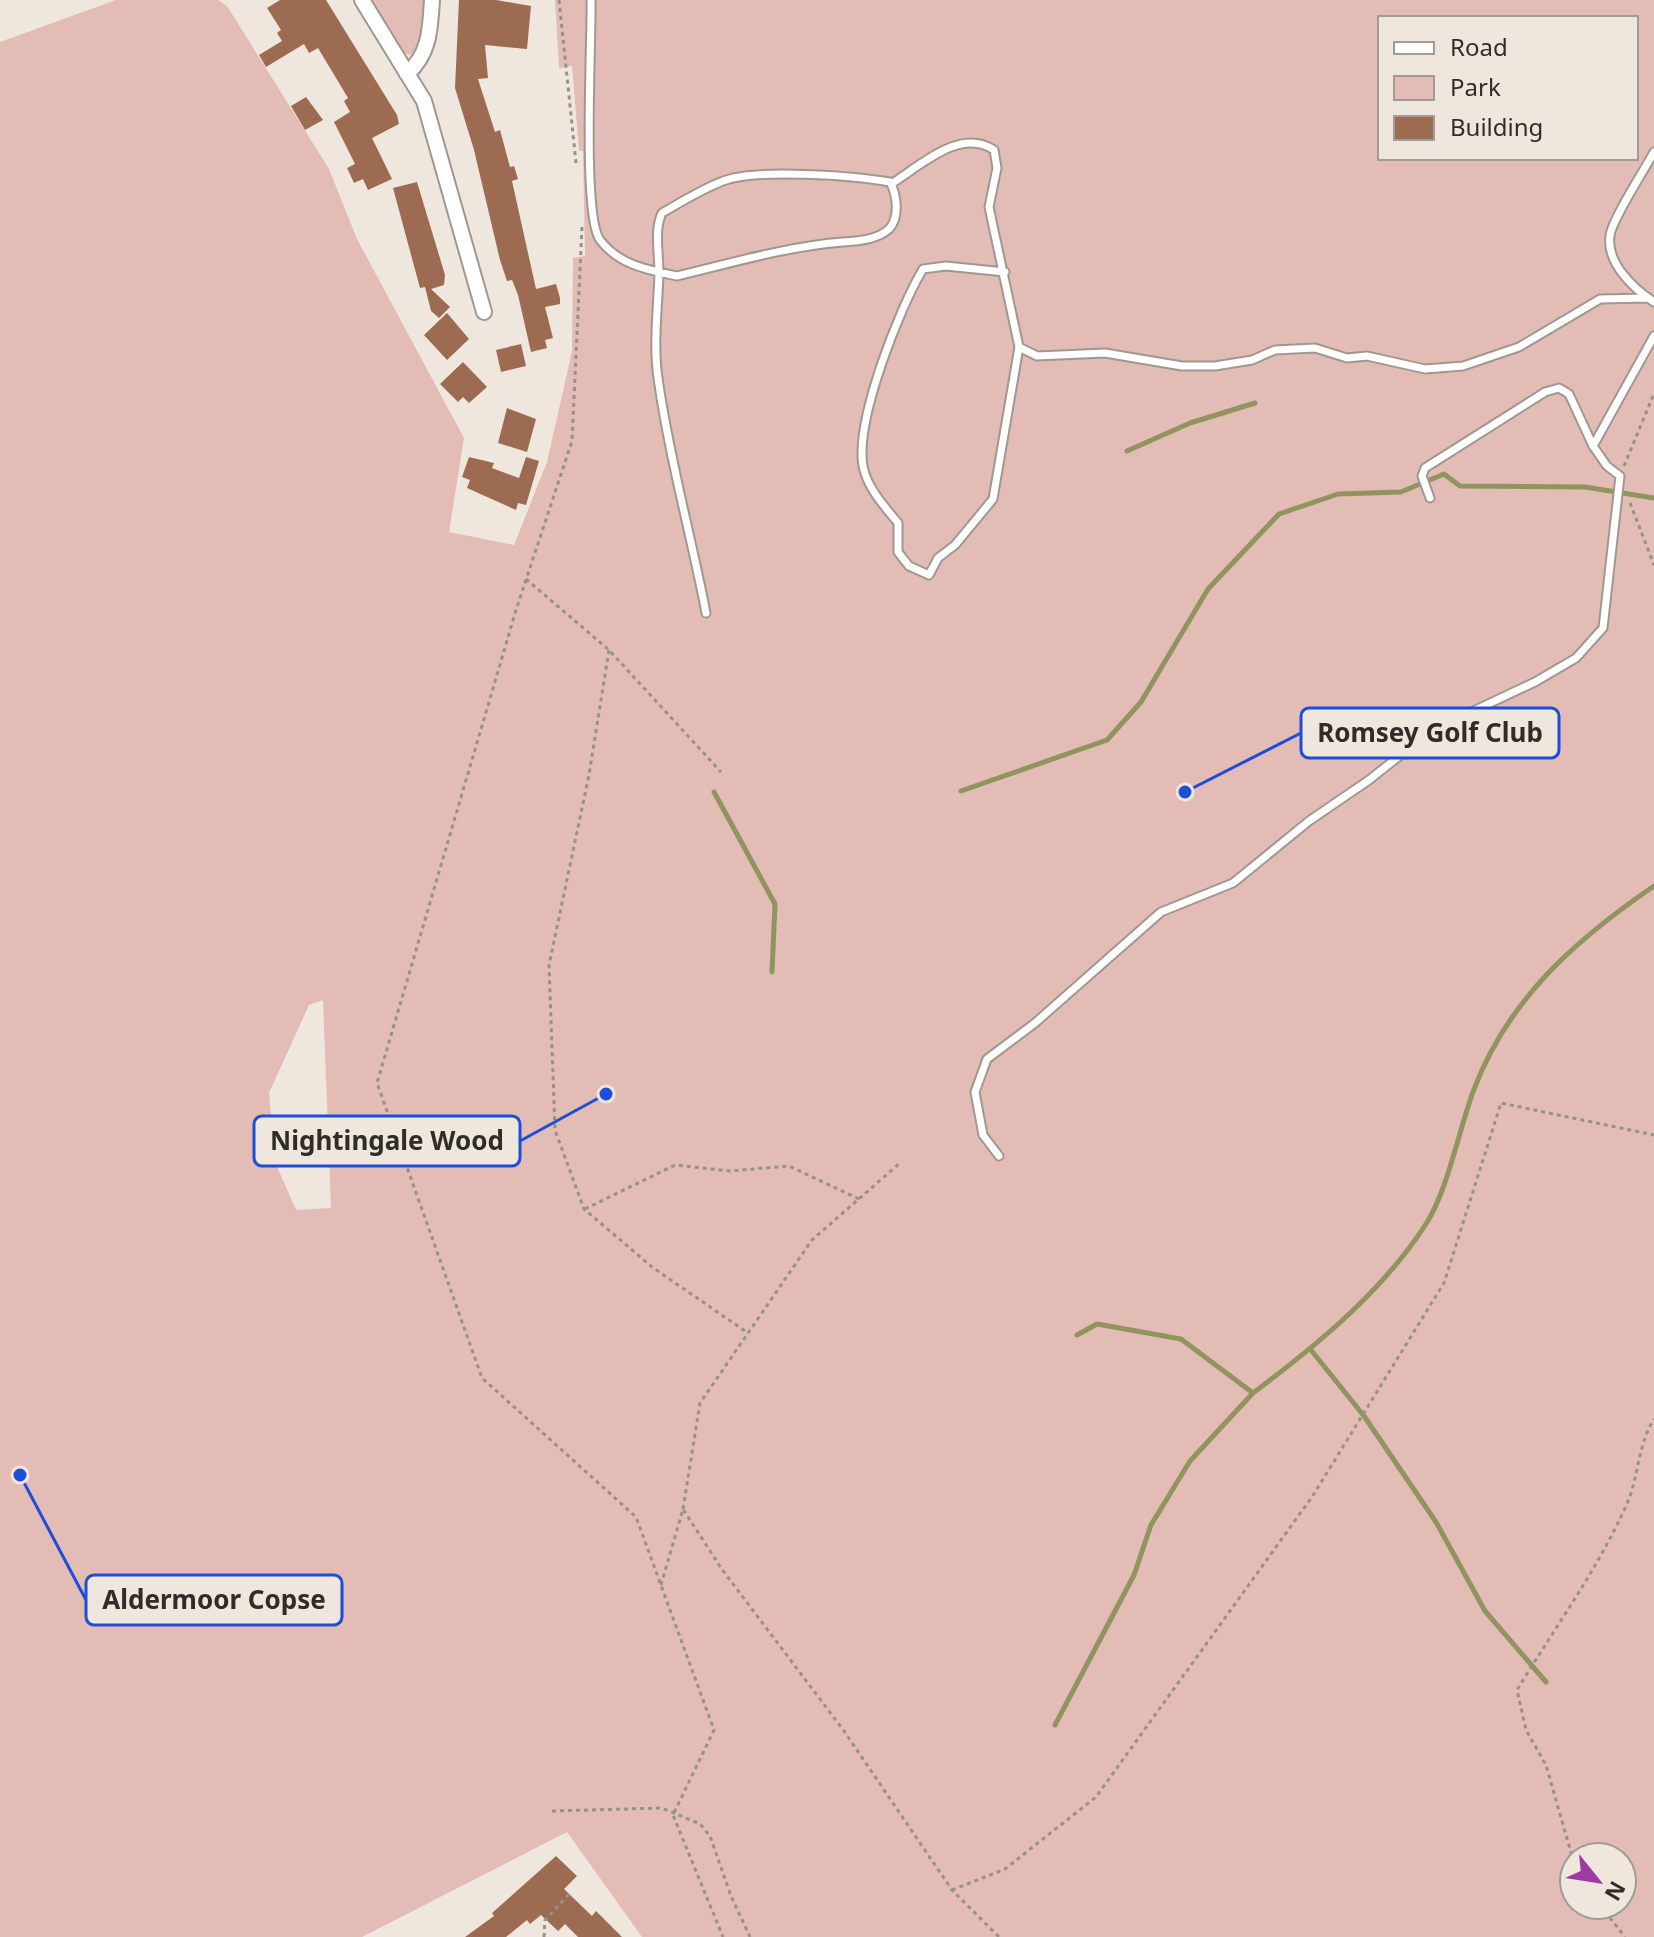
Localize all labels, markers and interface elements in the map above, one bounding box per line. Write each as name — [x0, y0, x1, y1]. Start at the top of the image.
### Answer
legend — [1378, 16, 1638, 160]
text: Road — [1450, 30, 1508, 63]
text: Park — [1450, 70, 1501, 103]
text: Building — [1450, 110, 1543, 143]
callout: Romsey Golf Club — [1301, 708, 1559, 758]
text: Romsey Golf Club — [1317, 714, 1543, 750]
callout: Nightingale Wood — [254, 1116, 520, 1166]
text: Nightingale Wood — [270, 1122, 504, 1158]
callout: Aldermoor Copse — [86, 1575, 342, 1625]
text: Aldermoor Copse — [102, 1581, 326, 1617]
north arrow — [1558, 1841, 1638, 1921]
text: N — [1599, 1876, 1634, 1907]

